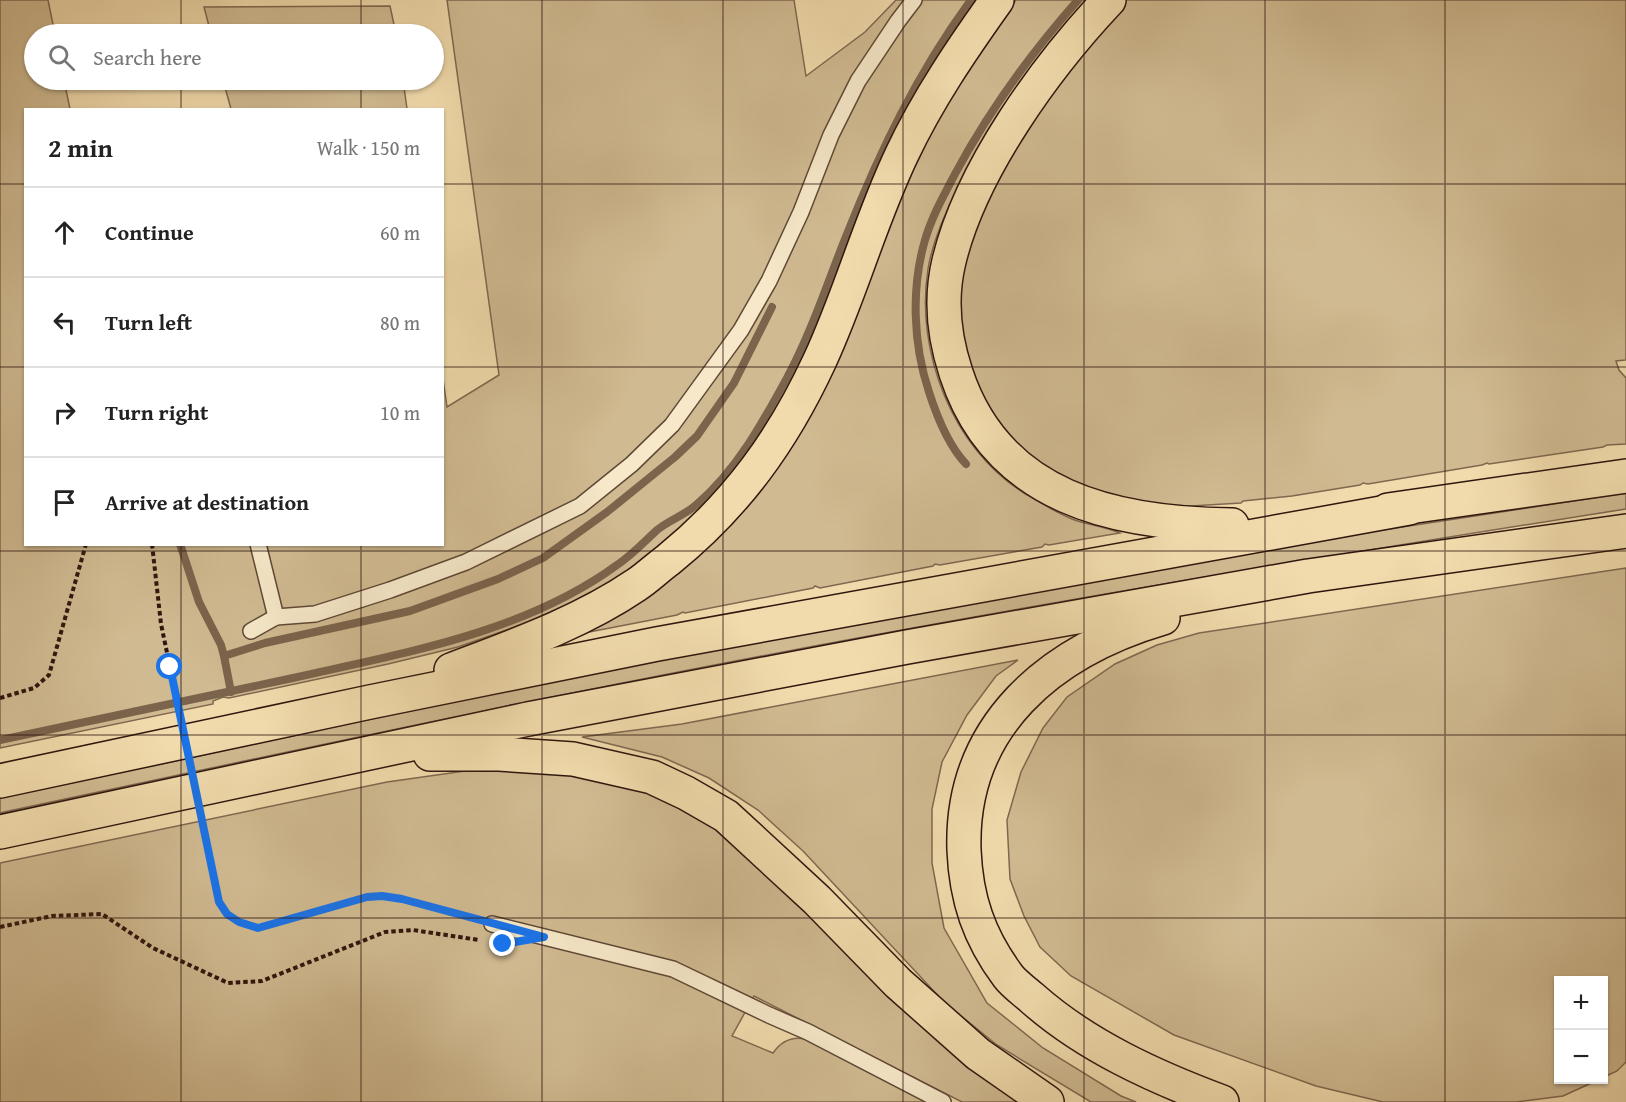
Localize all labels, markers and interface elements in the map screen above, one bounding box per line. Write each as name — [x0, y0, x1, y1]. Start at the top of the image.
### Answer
search box — [24, 24, 444, 90]
icon: search — [45, 41, 78, 74]
text: Search here — [93, 41, 202, 73]
text: 2 min — [48, 128, 113, 167]
text: Walk · 150 m — [317, 133, 420, 162]
icon: ahead — [48, 216, 81, 249]
text: Continue — [105, 216, 194, 248]
text: 60 m — [380, 218, 420, 247]
icon: left — [48, 306, 81, 339]
text: Turn left — [105, 306, 192, 338]
text: 80 m — [380, 308, 420, 337]
icon: right — [48, 396, 81, 429]
text: Turn right — [105, 396, 208, 428]
text: 10 m — [380, 398, 420, 427]
icon: arrive — [48, 486, 81, 519]
text: Arrive at destination — [105, 486, 309, 518]
route start — [156, 653, 182, 679]
route end — [489, 930, 515, 956]
map controls — [1554, 976, 1608, 1084]
button: + — [1554, 976, 1608, 1030]
button: − — [1554, 1030, 1608, 1084]

